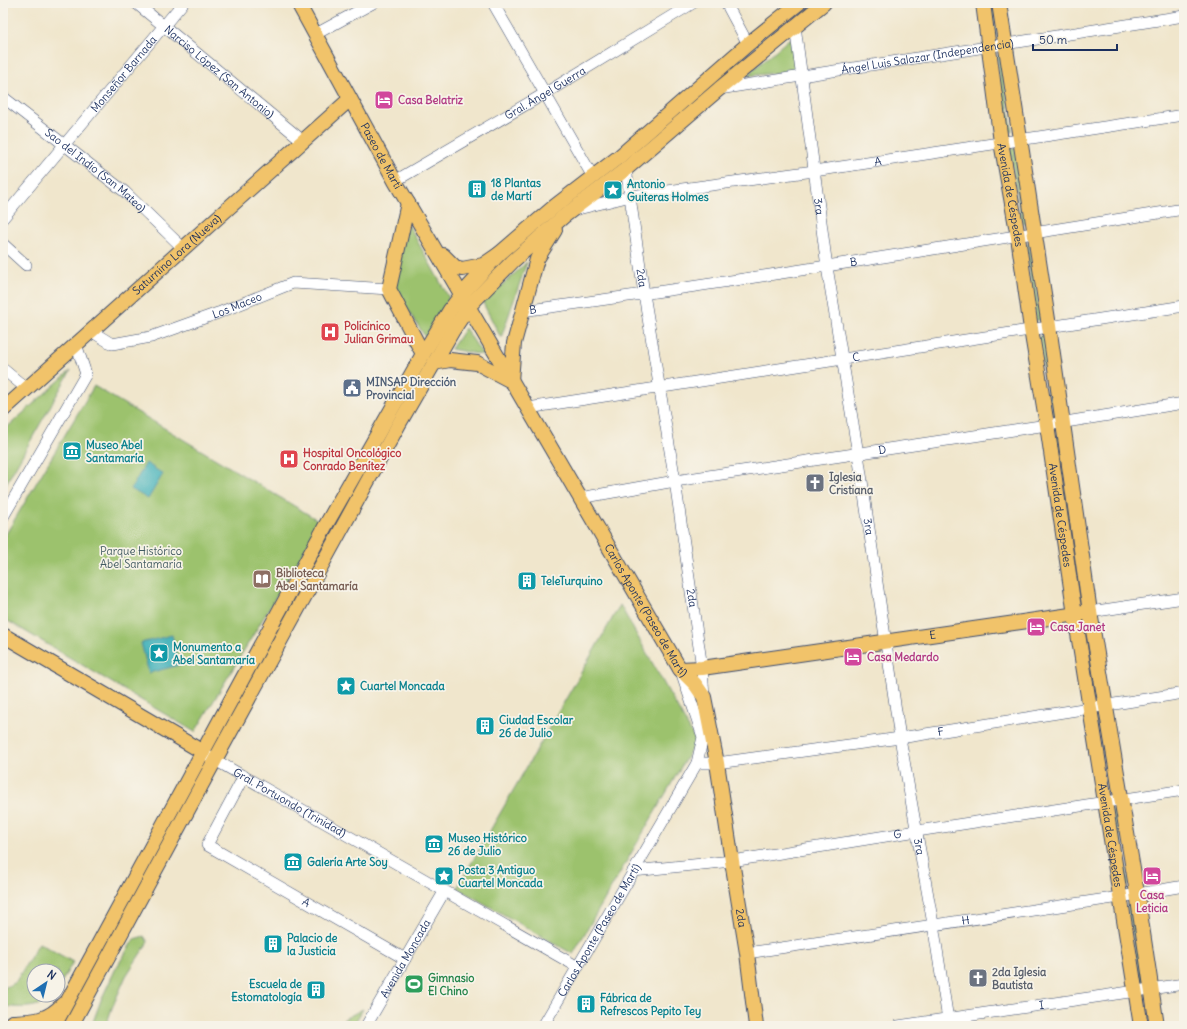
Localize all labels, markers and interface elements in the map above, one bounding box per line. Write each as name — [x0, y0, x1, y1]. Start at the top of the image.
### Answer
street label: Narciso López (San Antonio) — [162, 22, 277, 121]
scale bar — [1033, 26, 1117, 52]
text: 50 m — [1039, 32, 1068, 47]
street label: Monseñor Barnada — [88, 33, 160, 115]
street label: Ángel Luis Salazar (Independencia) — [840, 36, 1015, 77]
street label: Gral. Ángel Guerra — [502, 63, 588, 123]
hotel icon: Casa Belatriz — [373, 89, 395, 111]
place label: Casa Belatriz — [398, 93, 464, 107]
street label: Paseo de Martí — [358, 120, 405, 192]
street label: Sao del Indio (San Mateo) — [42, 125, 149, 215]
street label: Avenida de Céspedes — [994, 142, 1026, 248]
street label: A — [873, 154, 882, 169]
place label: 18 Plantas de Martí — [491, 176, 541, 203]
place label: Antonio Guiteras Holmes — [627, 177, 709, 204]
building icon: 18 Plantas de Martí — [466, 178, 488, 200]
place icon: Antonio Guiteras Holmes — [602, 179, 624, 201]
street label: 3ra — [811, 197, 827, 216]
street label: Saturnino Lora (Nueva) — [129, 211, 224, 298]
street label: B — [849, 254, 858, 269]
street label: 2da — [633, 268, 650, 288]
street label: Los Maceo — [210, 289, 264, 321]
street label: B — [528, 302, 537, 317]
place label: Policínico Julian Grimau — [344, 319, 414, 346]
hospital icon: Policínico Julian Grimau — [319, 321, 341, 343]
street label: C — [851, 350, 861, 364]
place label: MINSAP Dirección Provincial — [366, 375, 457, 402]
public building icon: MINSAP Dirección Provincial — [341, 377, 363, 399]
place label: Museo Abel Santamaría — [86, 438, 145, 465]
museum icon: Museo Abel Santamaría — [61, 440, 83, 462]
street label: D — [877, 442, 887, 457]
place label: Hospital Oncológico Conrado Benítez — [303, 446, 401, 473]
hospital icon: Hospital Oncológico Conrado Benítez — [278, 448, 300, 470]
street label: Avenida de Céspedes — [1046, 462, 1075, 568]
place label: Iglesia Cristiana — [829, 470, 874, 497]
church icon: Iglesia Cristiana — [804, 472, 826, 494]
street label: 3ra — [861, 517, 877, 536]
street label: Carlos Aponte (Paseo de Martí) — [601, 541, 691, 680]
park label: Parque Histórico Abel Santamaría — [100, 544, 182, 571]
place label: Biblioteca Abel Santamaría — [276, 566, 359, 593]
library icon: Biblioteca Abel Santamaría — [251, 568, 273, 590]
building icon: TeleTurquino — [516, 570, 538, 592]
place label: TeleTurquino — [541, 574, 603, 589]
street label: 2da — [684, 588, 700, 608]
hotel icon: Casa Janet — [1025, 616, 1047, 638]
place label: Casa Janet — [1050, 620, 1105, 634]
street label: E — [928, 627, 937, 642]
place label: Monumento a Abel Santamaría — [173, 640, 256, 667]
place icon: Monumento a Abel Santamaría — [148, 642, 170, 664]
hotel icon: Casa Medardo — [842, 646, 864, 668]
place label: Casa Medardo — [867, 650, 939, 664]
place icon: Cuartel Moncada — [335, 675, 357, 697]
place label: Cuartel Moncada — [360, 679, 445, 693]
place label: Ciudad Escolar 26 de Julio — [499, 713, 574, 740]
building icon: Ciudad Escolar 26 de Julio — [474, 715, 496, 737]
street label: F — [937, 724, 945, 739]
street label: Gral. Portuondo (Trinidad) — [231, 765, 349, 840]
street label: Avenida de Céspedes — [1095, 782, 1126, 888]
street label: G — [892, 827, 902, 842]
place label: Museo Histórico 26 de Julio — [448, 831, 527, 858]
museum icon: Museo Histórico 26 de Julio — [423, 833, 445, 855]
street label: 3ra — [911, 837, 928, 856]
museum icon: Galería Arte Soy — [282, 851, 304, 873]
place label: Galería Arte Soy — [307, 855, 388, 870]
street label: Carlos Aponte (Paseo de Martí) — [555, 861, 644, 999]
place label: Posta 3 Antiguo Cuartel Moncada — [458, 863, 543, 890]
place icon: Posta 3 Antiguo Cuartel Moncada — [433, 865, 455, 887]
hotel icon: Casa Leticia — [1141, 865, 1163, 887]
place label: Casa Leticia — [1136, 888, 1169, 915]
street label: A — [300, 894, 313, 910]
street label: 2da — [733, 908, 750, 928]
street label: H — [961, 913, 971, 928]
street label: Avenida Moncada — [377, 917, 434, 1000]
place label: Palacio de la Justicia — [287, 931, 338, 958]
building icon: Palacio de la Justicia — [262, 933, 284, 955]
north arrow — [26, 963, 66, 1003]
place label: 2da Iglesia Bautista — [992, 965, 1047, 992]
text: N — [45, 967, 59, 983]
church icon: 2da Iglesia Bautista — [967, 967, 989, 989]
place label: Gimnasio El Chino — [428, 971, 474, 998]
sports icon: Gimnasio El Chino — [403, 973, 425, 995]
place label: Escuela de Estomatología — [231, 977, 303, 1005]
building icon: Escuela de Estomatología — [305, 979, 327, 1001]
place label: Fábrica de Refrescos Pepito Tey — [600, 991, 701, 1019]
building icon: Fábrica de Refrescos Pepito Tey — [575, 993, 597, 1015]
street label: I — [1038, 998, 1045, 1012]

